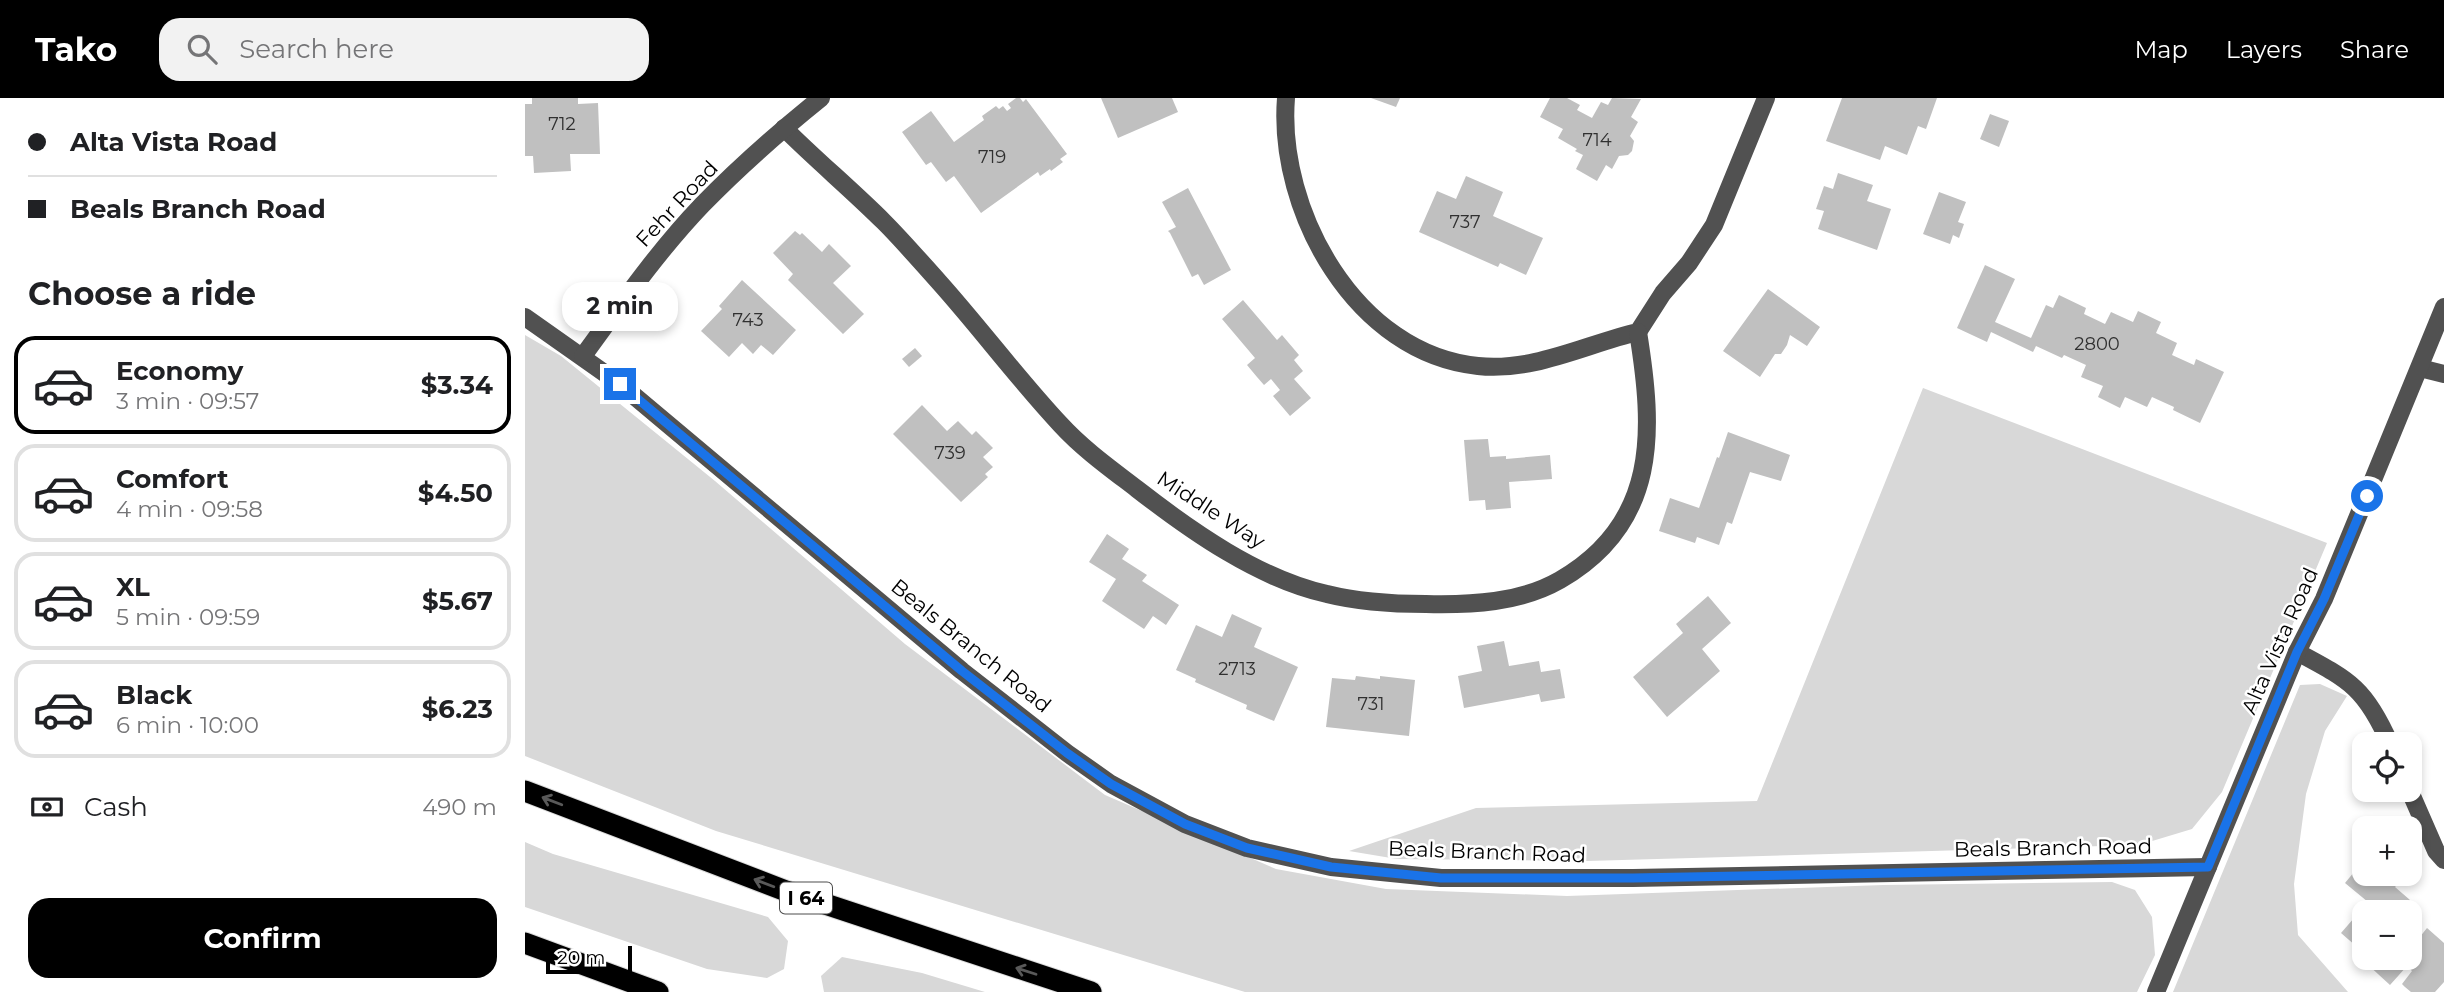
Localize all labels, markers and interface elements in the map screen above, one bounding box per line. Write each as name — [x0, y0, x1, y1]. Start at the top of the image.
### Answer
search box — [159, 18, 649, 81]
text: Tako — [35, 29, 117, 69]
icon: search — [183, 30, 221, 68]
text: Search here — [239, 33, 394, 65]
text: Map — [2134, 35, 2188, 64]
text: Layers — [2226, 35, 2302, 64]
text: Share — [2340, 35, 2409, 64]
house number: 712 — [548, 113, 576, 135]
text: Alta Vista Road — [70, 126, 277, 158]
house number: 714 — [1582, 129, 1612, 151]
house number: 719 — [978, 146, 1006, 168]
street label: Fehr Road — [630, 155, 723, 252]
text: Beals Branch Road — [70, 193, 326, 225]
house number: 737 — [1450, 211, 1480, 233]
text: Choose a ride — [28, 274, 256, 313]
callout: 2 min — [562, 282, 678, 331]
text: 2 min — [586, 292, 654, 320]
house number: 743 — [732, 309, 764, 331]
house number: 2800 — [2074, 333, 2120, 355]
icon: car — [32, 354, 95, 417]
text: Economy — [116, 355, 243, 387]
route end — [604, 368, 636, 400]
text: $3.34 — [421, 369, 493, 401]
text: 3 min · 09:57 — [116, 387, 259, 415]
house number: 739 — [934, 442, 966, 464]
icon: car — [32, 462, 95, 525]
text: Comfort — [116, 463, 228, 495]
street label: Middle Way — [1153, 465, 1270, 554]
text: $4.50 — [418, 477, 493, 509]
route start — [2351, 480, 2383, 512]
text: 4 min · 09:58 — [116, 495, 263, 523]
street label: Alta Vista Road — [2236, 564, 2323, 718]
icon: car — [32, 570, 95, 633]
text: XL — [116, 571, 150, 603]
street label: Beals Branch Road — [886, 574, 1056, 718]
text: $5.67 — [422, 585, 493, 617]
text: 5 min · 09:59 — [116, 603, 260, 631]
house number: 2713 — [1218, 658, 1256, 680]
icon: car — [32, 678, 95, 741]
text: Black — [116, 679, 192, 711]
text: $6.23 — [422, 693, 493, 725]
house number: 731 — [1357, 693, 1385, 715]
text: 6 min · 10:00 — [116, 711, 259, 739]
map controls — [2352, 732, 2422, 970]
button: locate — [2352, 732, 2422, 802]
icon: cash — [28, 788, 66, 826]
text: Cash — [84, 791, 148, 823]
text: 490 m — [422, 793, 497, 821]
one-way arrow — [541, 794, 563, 807]
button: + — [2352, 816, 2422, 886]
street label: Beals Branch Road — [1954, 833, 2152, 862]
street label: Beals Branch Road — [1388, 836, 1587, 867]
one-way arrow — [754, 875, 776, 888]
road number: I 64 — [780, 883, 832, 914]
button: Confirm — [28, 898, 497, 978]
button: − — [2352, 900, 2422, 970]
scale bar — [546, 943, 632, 975]
text: 20 m — [557, 946, 605, 969]
one-way arrow — [1016, 963, 1038, 976]

